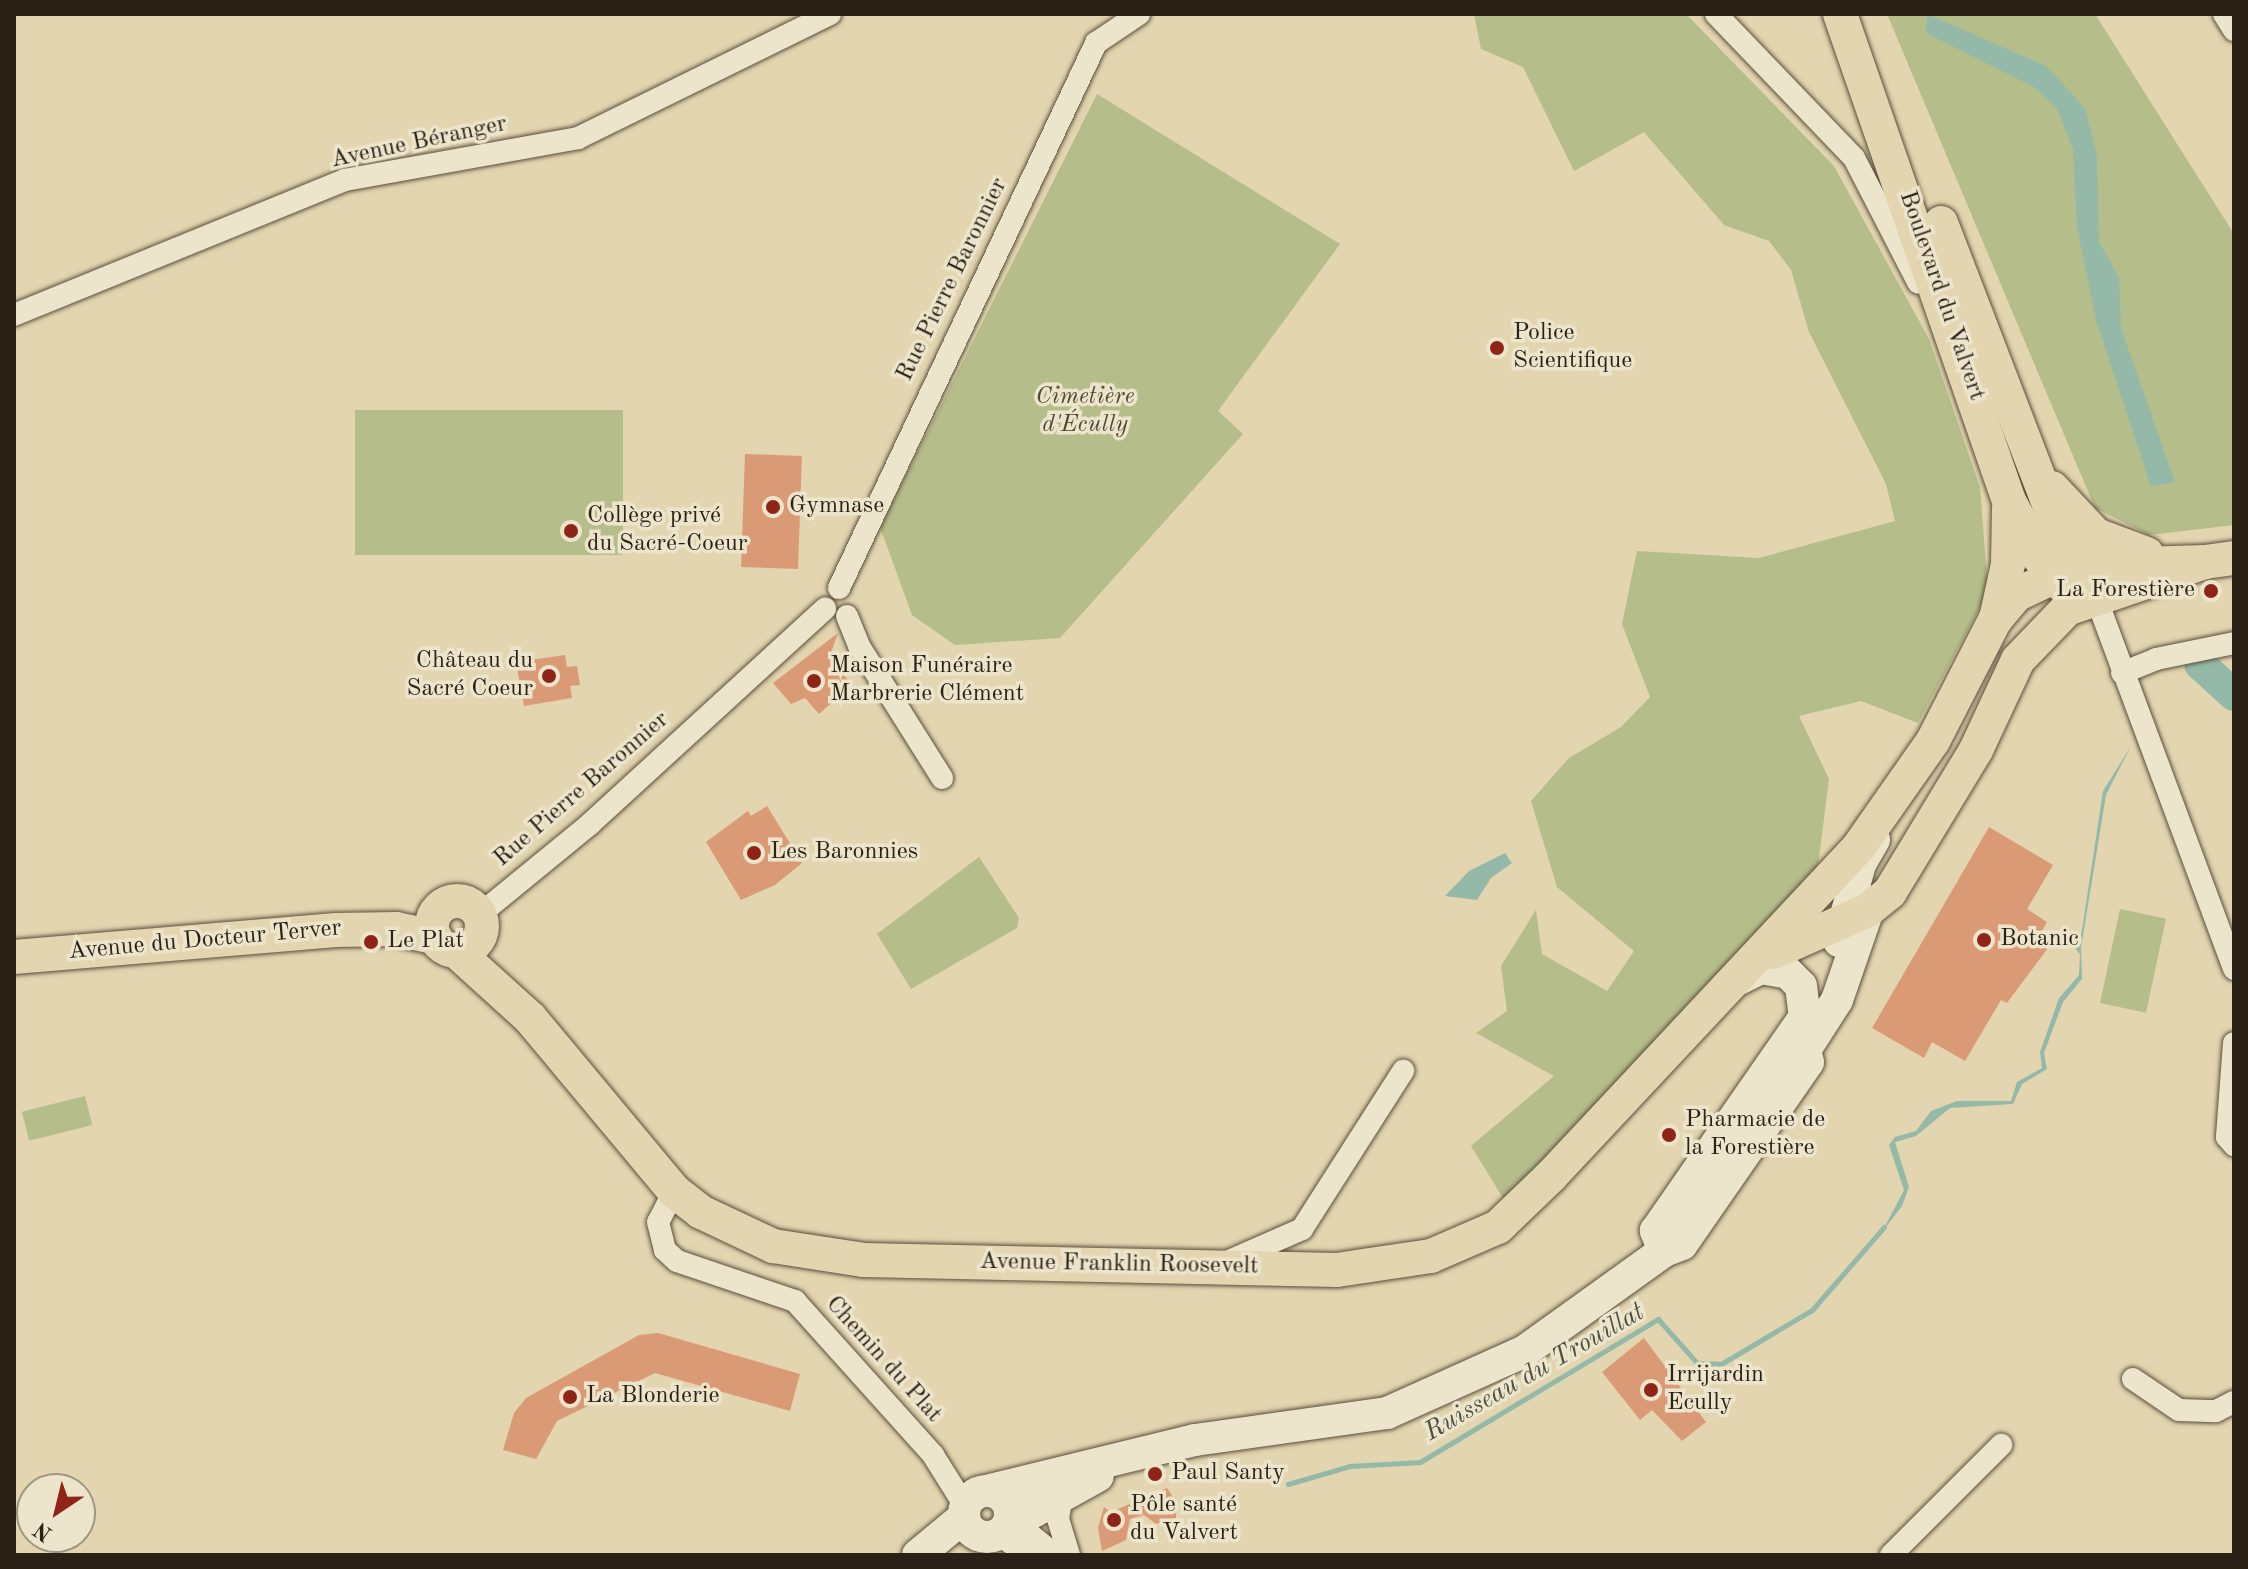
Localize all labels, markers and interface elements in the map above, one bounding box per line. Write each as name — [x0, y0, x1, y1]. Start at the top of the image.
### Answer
street label: Avenue Béranger — [328, 110, 510, 176]
street label: Rue Pierre Baronnier — [891, 174, 1015, 386]
street label: Boulevard du Valvert — [1892, 188, 1990, 404]
place label: Police Scientifique — [1513, 320, 1632, 376]
marker: Police Scientifique — [1488, 339, 1506, 357]
park label: Cimetière d'Écully — [1036, 384, 1134, 440]
place label: Gymnase — [789, 493, 884, 521]
marker: Gymnase — [764, 498, 782, 516]
place label: Collège privé du Sacré-Coeur — [587, 503, 748, 559]
marker: Collège privé du Sacré-Coeur — [562, 522, 580, 540]
place label: La Forestière — [2056, 577, 2195, 605]
marker: La Forestière — [2202, 582, 2220, 600]
place label: Château du Sacré Coeur — [407, 648, 533, 704]
place label: Maison Funéraire Marbrerie Clément — [830, 653, 1024, 709]
marker: Château du Sacré Coeur — [540, 667, 558, 685]
marker: Maison Funéraire Marbrerie Clément — [805, 672, 823, 690]
street label: Rue Pierre Baronnier — [489, 706, 675, 874]
place label: Les Baronnies — [770, 839, 918, 867]
marker: Les Baronnies — [745, 844, 763, 862]
street label: Avenue du Docteur Terver — [67, 915, 343, 967]
place label: Botanic — [2000, 926, 2079, 954]
place label: Le Plat — [387, 928, 464, 956]
marker: Botanic — [1975, 931, 1993, 949]
marker: Le Plat — [362, 933, 380, 951]
place label: Pharmacie de la Forestière — [1685, 1107, 1825, 1163]
marker: Pharmacie de la Forestière — [1660, 1126, 1678, 1144]
street label: Avenue Franklin Roosevelt — [979, 1248, 1259, 1282]
street label: Chemin du Plat — [819, 1291, 947, 1429]
water label: Ruisseau du Trouillat — [1419, 1297, 1651, 1449]
place label: Irrijardin Ecully — [1667, 1362, 1764, 1418]
marker: Irrijardin Ecully — [1642, 1381, 1660, 1399]
place label: La Blonderie — [586, 1383, 719, 1411]
marker: La Blonderie — [561, 1388, 579, 1406]
place label: Paul Santy — [1171, 1460, 1285, 1488]
marker: Paul Santy — [1146, 1465, 1164, 1483]
north arrow — [16, 1473, 96, 1553]
place label: Pôle santé du Valvert — [1130, 1492, 1238, 1548]
marker: Pôle santé du Valvert — [1105, 1511, 1123, 1529]
text: N — [30, 1517, 57, 1545]

